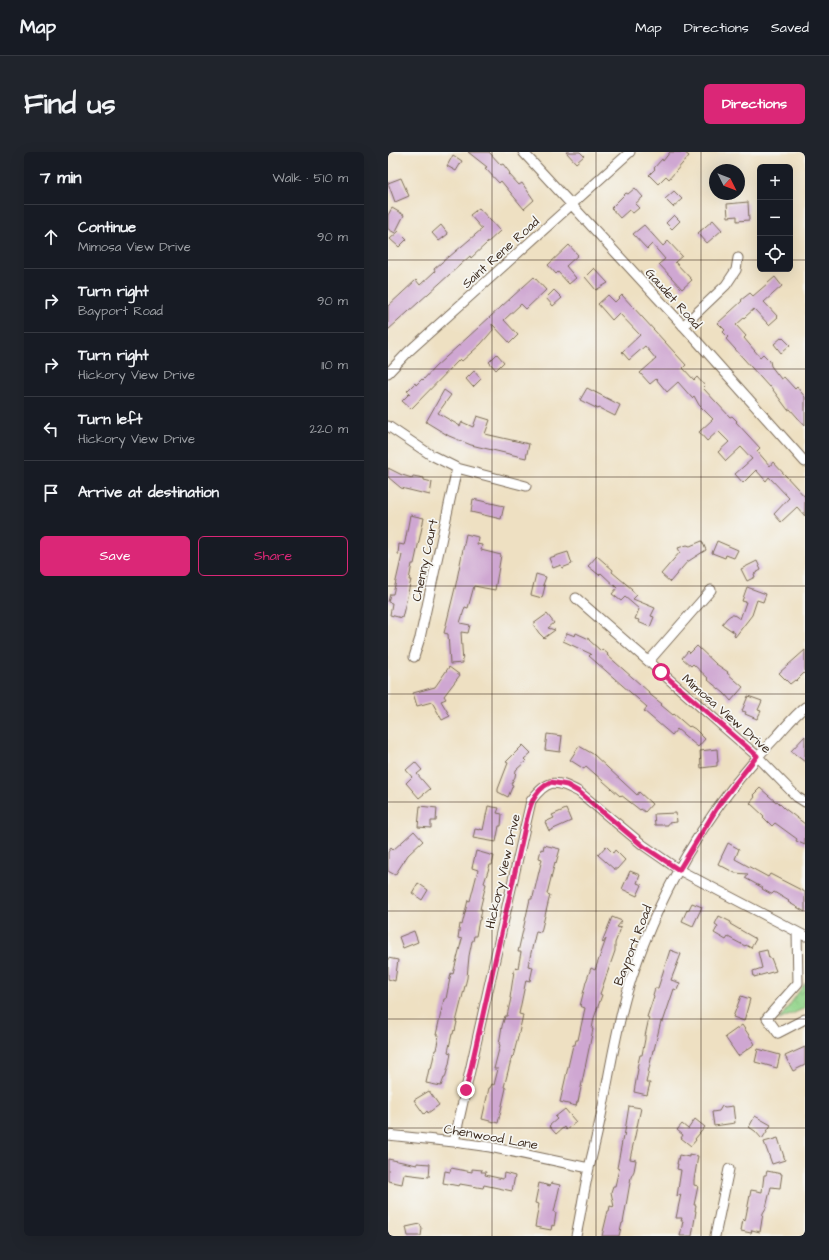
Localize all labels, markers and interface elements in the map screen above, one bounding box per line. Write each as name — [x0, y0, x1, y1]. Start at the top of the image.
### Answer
text: Map — [20, 14, 56, 41]
text: Map — [635, 18, 662, 38]
text: Directions — [684, 18, 749, 38]
text: Saved — [771, 18, 809, 38]
button: Directions — [704, 84, 805, 124]
text: Find us — [24, 85, 115, 124]
north arrow — [709, 164, 745, 200]
map controls — [757, 164, 793, 272]
button: + — [757, 164, 793, 200]
text: 7 min — [40, 166, 82, 190]
text: Walk · 510 m — [273, 169, 348, 187]
button: − — [757, 200, 793, 236]
street label: Saint Rene Road — [458, 213, 544, 292]
text: Continue — [78, 217, 136, 238]
icon: ahead — [40, 226, 62, 248]
text: 90 m — [317, 228, 348, 246]
button: locate — [757, 236, 793, 272]
text: Mimosa View Drive — [78, 238, 191, 256]
street label: Gaudet Road — [641, 264, 706, 333]
text: Turn right — [78, 281, 149, 302]
icon: right — [40, 290, 62, 312]
text: 90 m — [317, 292, 348, 310]
text: Bayport Road — [78, 302, 163, 320]
text: Turn right — [78, 345, 149, 366]
icon: right — [40, 354, 62, 376]
text: 110 m — [321, 356, 348, 374]
text: Hickory View Drive — [78, 366, 195, 384]
text: Turn left — [78, 409, 142, 430]
icon: left — [40, 418, 62, 440]
text: 220 m — [310, 420, 348, 438]
text: Hickory View Drive — [78, 430, 195, 448]
icon: arrive — [40, 482, 62, 504]
text: Arrive at destination — [78, 482, 219, 503]
street label: Chenny Court — [407, 517, 444, 603]
button: Save — [40, 536, 190, 576]
button: Share — [198, 536, 348, 576]
route start — [652, 663, 670, 681]
street label: Mimosa View Drive — [678, 670, 775, 758]
street label: Hickory View Drive — [481, 812, 526, 931]
street label: Bayport Road — [609, 902, 658, 989]
route end — [457, 1081, 475, 1099]
street label: Chenwood Lane — [442, 1120, 539, 1154]

